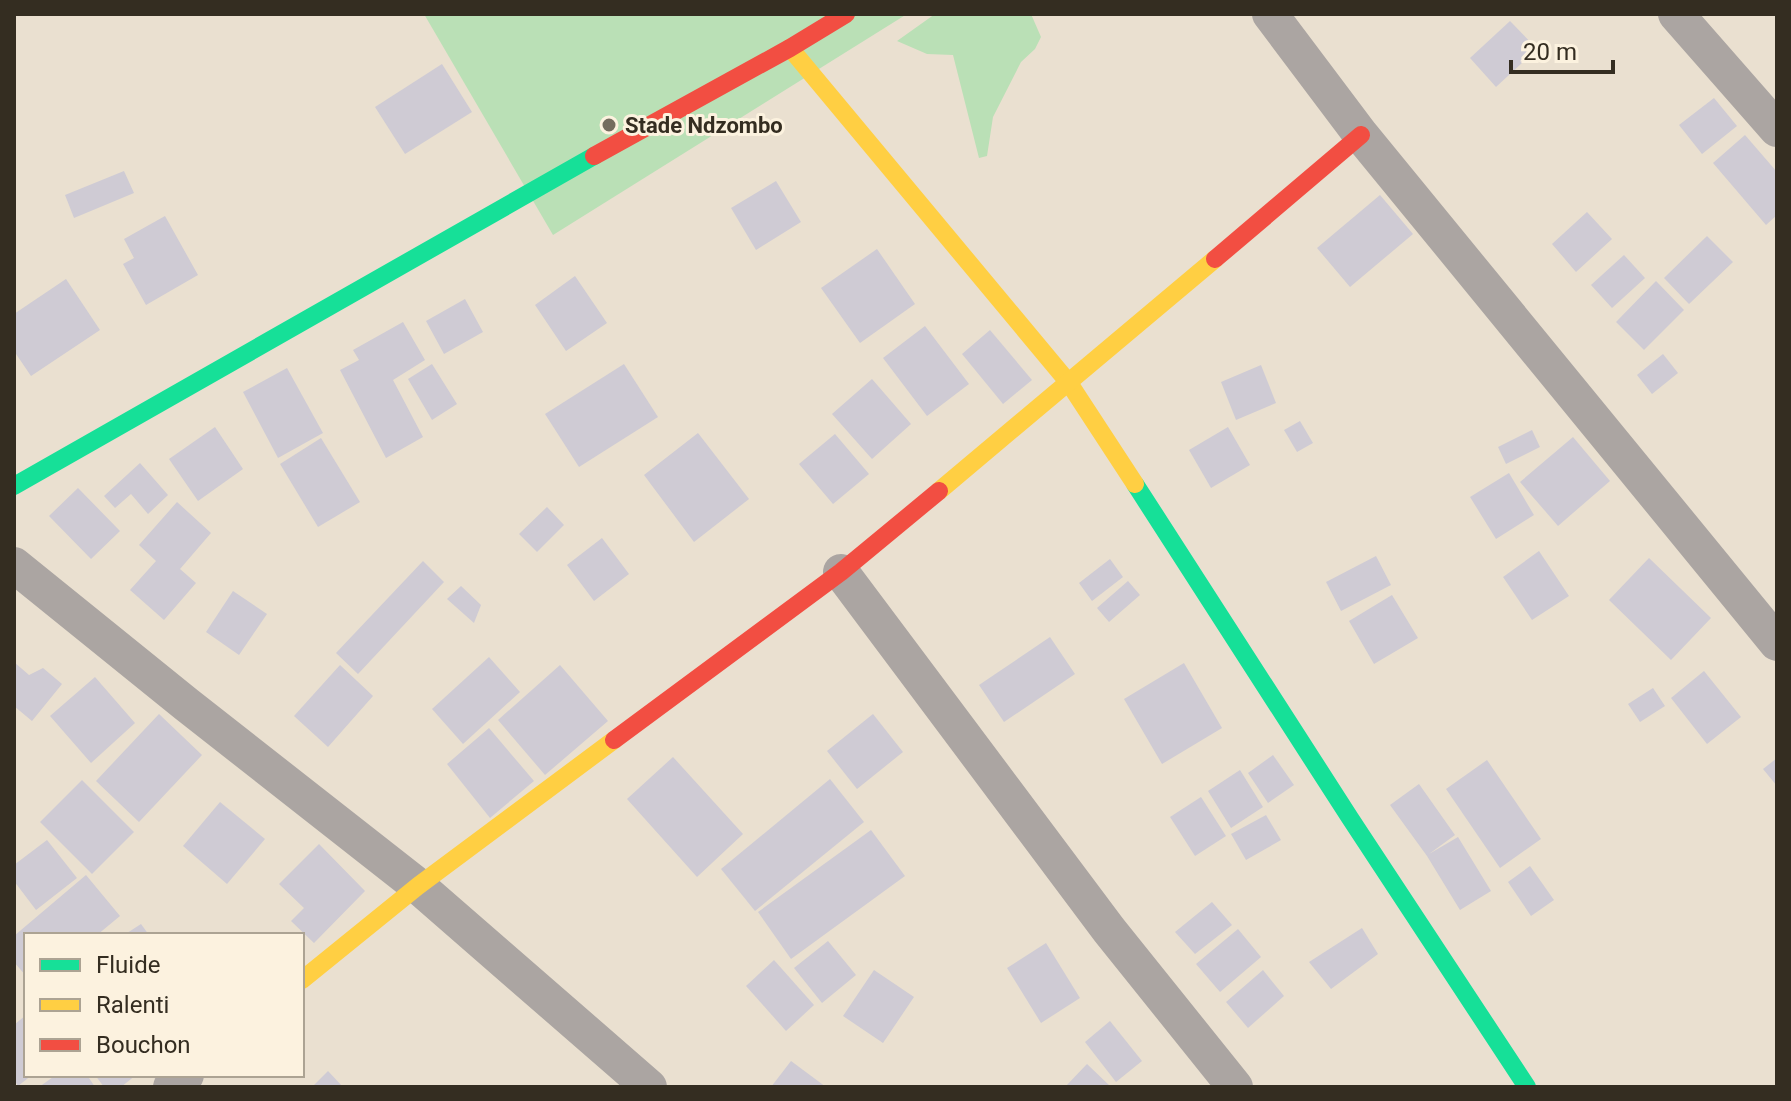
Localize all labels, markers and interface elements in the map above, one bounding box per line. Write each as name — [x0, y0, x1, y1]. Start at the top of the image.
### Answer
scale bar — [1511, 24, 1613, 74]
text: 20 m — [1523, 38, 1577, 66]
place label: Stade Ndzombo — [625, 113, 783, 138]
marker: Stade Ndzombo — [600, 116, 618, 134]
legend — [24, 933, 304, 1077]
text: Fluide — [96, 951, 160, 979]
text: Ralenti — [96, 991, 169, 1019]
text: Bouchon — [96, 1031, 191, 1059]

